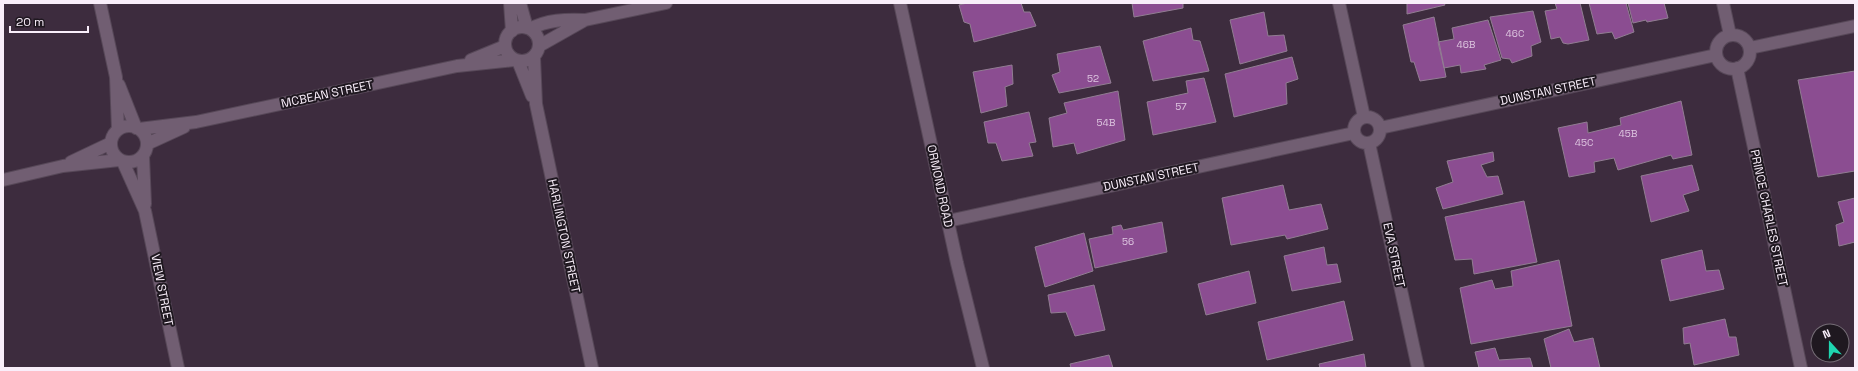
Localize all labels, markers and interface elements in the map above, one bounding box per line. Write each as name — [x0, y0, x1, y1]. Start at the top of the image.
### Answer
scale bar — [10, 8, 88, 34]
text: 20 m — [16, 14, 44, 30]
house number: 46C — [1506, 27, 1524, 40]
house number: 46B — [1457, 38, 1476, 51]
house number: 52 — [1087, 72, 1099, 85]
street label: DUNSTAN STREET — [1498, 73, 1598, 109]
street label: MCBEAN STREET — [280, 76, 374, 112]
house number: 57 — [1175, 100, 1187, 113]
house number: 54B — [1097, 116, 1116, 129]
house number: 45B — [1619, 127, 1638, 140]
house number: 45C — [1575, 136, 1593, 149]
street label: ORMOND ROAD — [923, 143, 957, 229]
street label: PRINCE CHARLES STREET — [1747, 148, 1791, 288]
street label: DUNSTAN STREET — [1101, 159, 1201, 195]
street label: HARLINGTON STREET — [544, 178, 584, 294]
street label: EVA STREET — [1379, 221, 1409, 289]
house number: 56 — [1122, 235, 1134, 248]
street label: VIEW STREET — [147, 253, 177, 327]
north arrow — [1810, 323, 1850, 363]
text: N — [1820, 326, 1832, 342]

